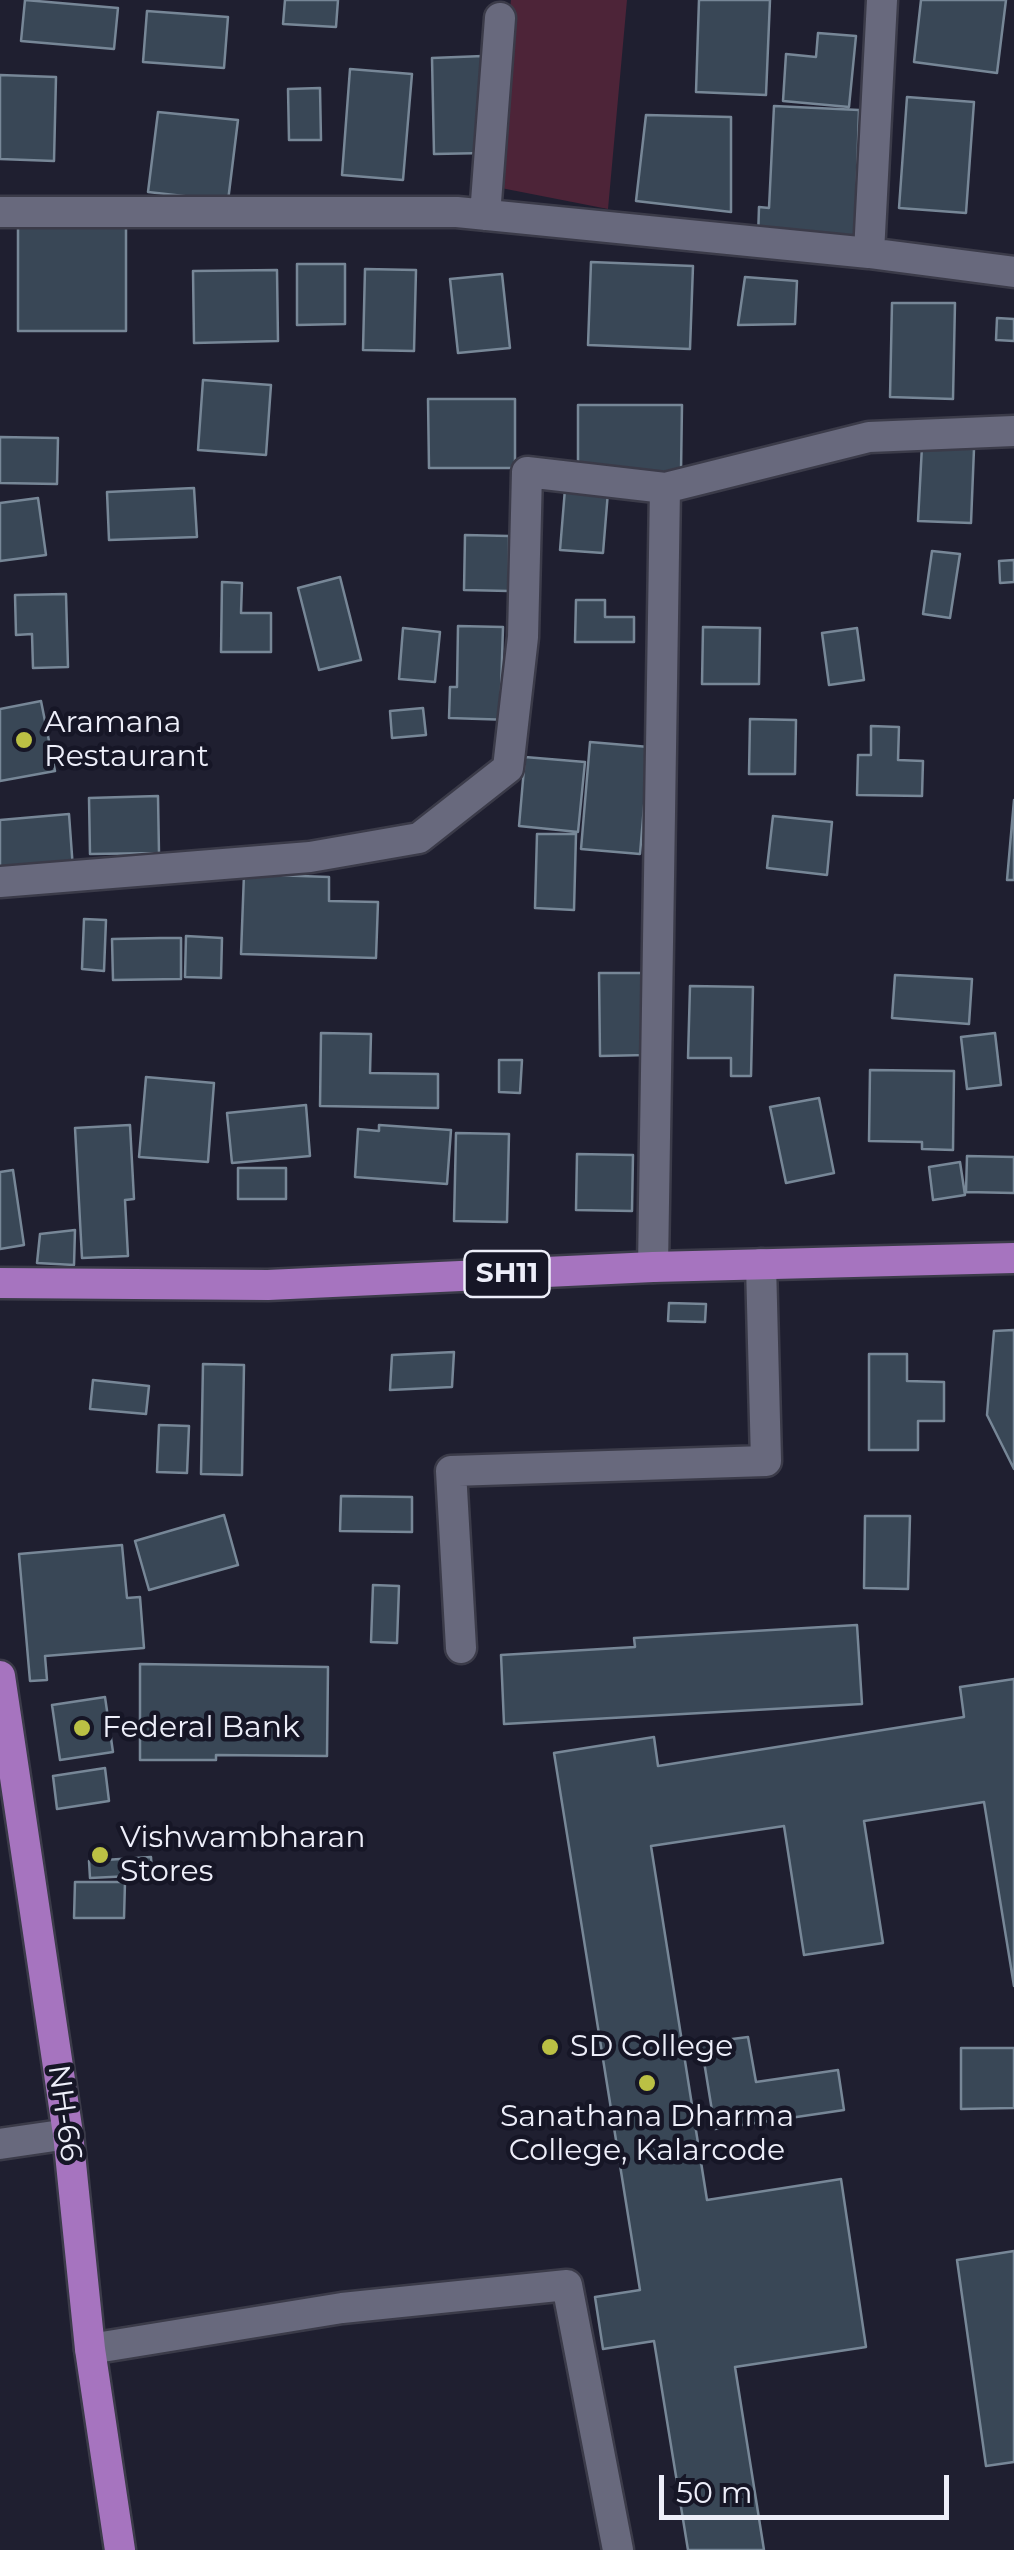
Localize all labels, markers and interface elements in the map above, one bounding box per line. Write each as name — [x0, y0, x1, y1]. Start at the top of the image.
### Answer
place label: Aramana Restaurant — [44, 705, 209, 776]
marker: Aramana Restaurant — [13, 729, 35, 751]
road number: SH11 — [464, 1251, 550, 1297]
place label: Federal Bank — [102, 1710, 300, 1746]
marker: Federal Bank — [71, 1717, 93, 1739]
place label: Vishwambharan Stores — [120, 1820, 366, 1890]
marker: Vishwambharan Stores — [89, 1844, 111, 1866]
place label: SD College — [570, 2029, 733, 2065]
marker: SD College — [539, 2036, 561, 2058]
street label: NH-66 — [39, 2062, 89, 2164]
marker: Sanathana Dharma College, Kalarcode — [636, 2072, 658, 2094]
place label: Sanathana Dharma College, Kalarcode — [500, 2099, 794, 2170]
scale bar — [664, 2455, 954, 2517]
text: 50 m — [676, 2474, 753, 2511]

